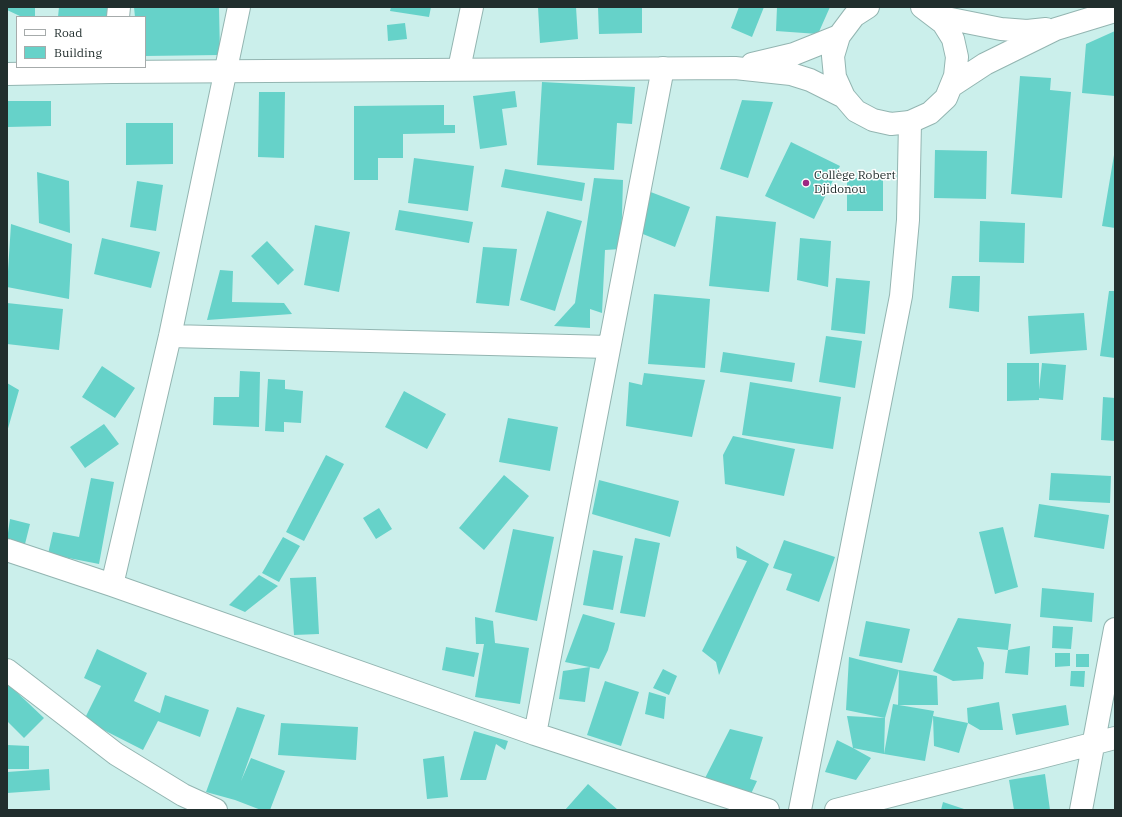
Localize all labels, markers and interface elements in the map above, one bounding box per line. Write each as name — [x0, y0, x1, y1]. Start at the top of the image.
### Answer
legend — [16, 16, 146, 68]
text: Road — [54, 25, 83, 40]
text: Building — [54, 45, 102, 60]
place label: Collège Robert Djidonou — [814, 169, 896, 197]
marker: Collège Robert Djidonou — [801, 178, 811, 188]

